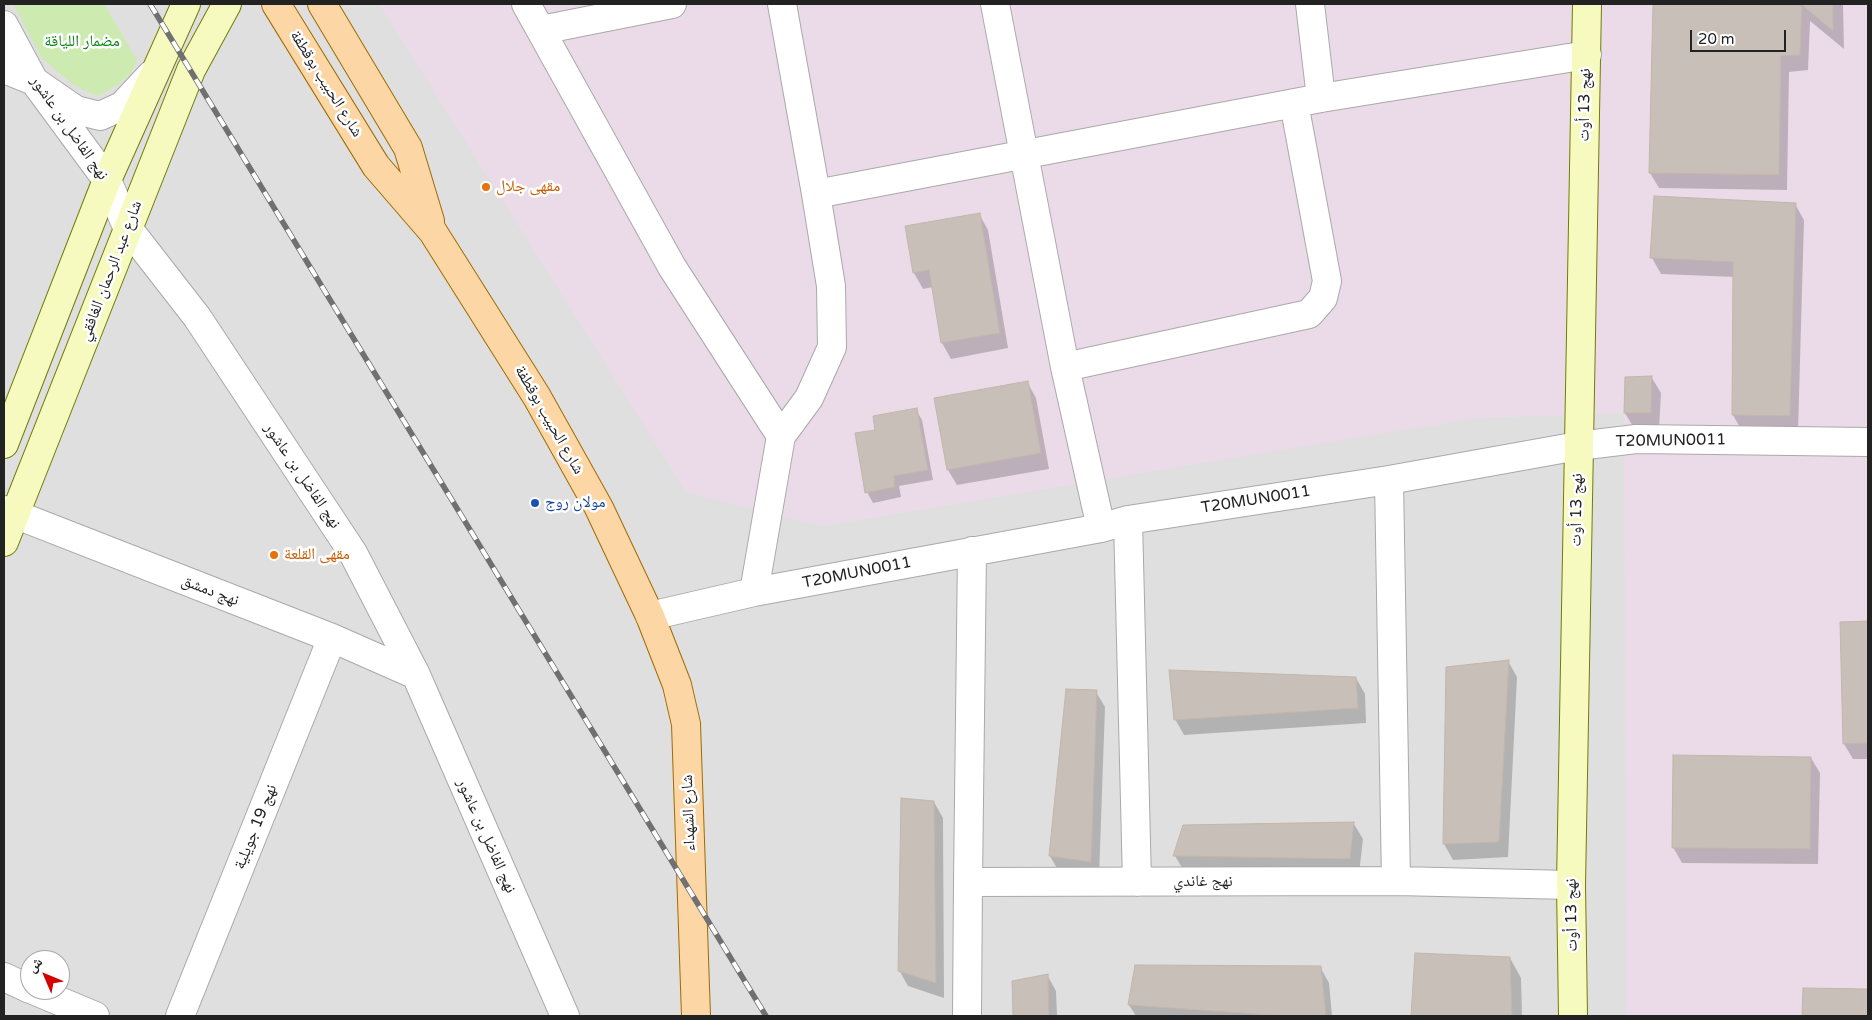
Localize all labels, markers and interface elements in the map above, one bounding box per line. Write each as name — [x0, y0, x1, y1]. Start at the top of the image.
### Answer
scale bar — [1692, 20, 1788, 52]
street label: شارع الحبيب بوقطفة — [285, 27, 367, 141]
text: 20 m — [1698, 30, 1735, 48]
park label: مضمار اللياقة — [44, 32, 120, 52]
street label: نهج 13 أوت — [1575, 68, 1595, 142]
street label: نهج الفاضل بن عاشور — [26, 72, 112, 184]
place label: مقهى جلال — [496, 177, 560, 197]
marker: مقهى جلال — [480, 181, 492, 193]
street label: شارع عبد الرحمان الغافقي — [75, 198, 147, 344]
street label: شارع الحبيب بوقطفة — [510, 362, 588, 478]
street label: نهج الفاضل بن عاشور — [260, 420, 344, 532]
street label: T20MUN0011 — [1616, 430, 1726, 452]
street label: نهج 13 أوت — [1567, 473, 1587, 547]
street label: T20MUN0011 — [1200, 482, 1312, 518]
place label: مولان روج — [545, 493, 605, 513]
marker: مولان روج — [529, 497, 541, 509]
place label: مقهى القلعة — [284, 545, 350, 565]
marker: مقهى القلعة — [268, 549, 280, 561]
street label: T20MUN0011 — [801, 553, 913, 593]
street label: نهج دمشق — [179, 571, 241, 611]
street label: شارع الشهداء — [678, 774, 700, 852]
street label: نهج الفاضل بن عاشور — [452, 776, 520, 896]
street label: نهج 19 جويلية — [230, 782, 282, 872]
street label: نهج غاندي — [1173, 872, 1233, 892]
street label: نهج 13 أوت — [1562, 878, 1582, 952]
north arrow — [20, 950, 70, 1000]
text: ش — [23, 953, 46, 976]

